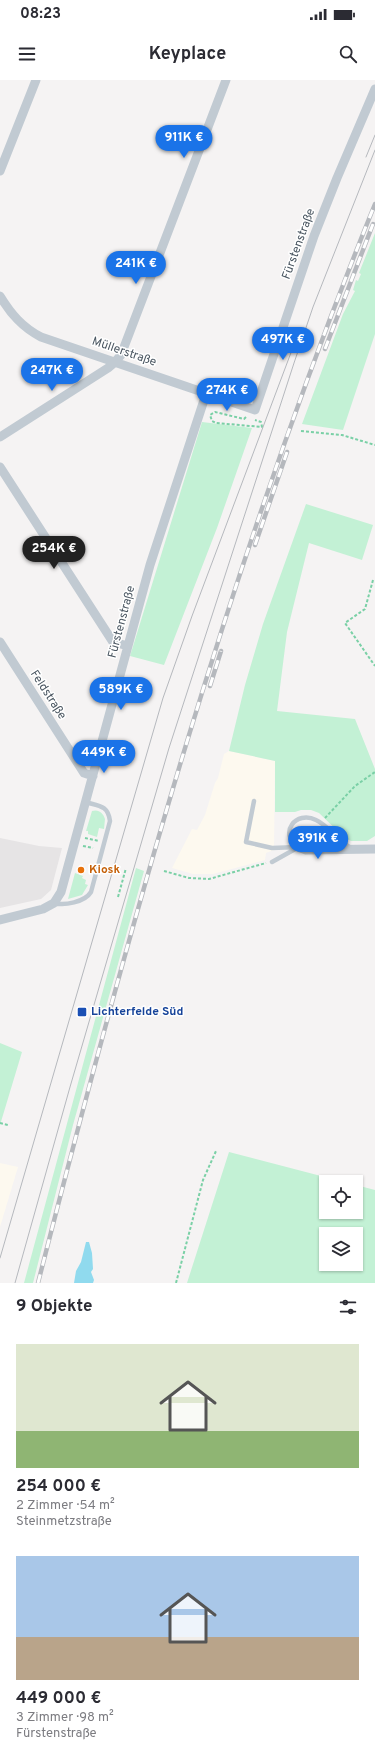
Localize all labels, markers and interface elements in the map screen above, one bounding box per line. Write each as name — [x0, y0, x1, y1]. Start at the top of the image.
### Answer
text: 08:23 — [20, 5, 61, 24]
icon: menu — [16, 43, 38, 65]
text: Keyplace — [149, 43, 226, 66]
icon: search — [337, 43, 359, 65]
pin: 911K € — [151, 125, 217, 159]
text: 911K € — [164, 130, 204, 146]
street label: Fürstenstraße — [279, 206, 319, 282]
pin: 241K € — [103, 251, 169, 285]
text: 241K € — [115, 256, 157, 272]
pin: 497K € — [250, 327, 316, 361]
text: 497K € — [261, 332, 305, 348]
street label: Müllerstraße — [90, 333, 158, 371]
pin: 247K € — [19, 358, 85, 392]
text: 247K € — [30, 363, 74, 379]
pin: 274K € — [194, 378, 260, 412]
text: 274K € — [206, 383, 248, 399]
pin: 254K € — [21, 536, 87, 570]
text: 254K € — [31, 541, 77, 557]
street label: Fürstenstraße — [105, 584, 139, 660]
street label: Feldstraße — [26, 667, 70, 723]
pin: 589K € — [88, 677, 154, 711]
text: 589K € — [99, 682, 143, 698]
pin: 449K € — [71, 740, 137, 774]
text: 449K € — [81, 745, 127, 761]
pin: 391K € — [285, 826, 351, 860]
text: 391K € — [297, 831, 339, 847]
place label: Kiosk — [89, 862, 120, 878]
marker: Kiosk — [76, 865, 86, 875]
place label: Lichterfelde Süd — [91, 1004, 183, 1020]
marker: Lichterfelde Süd — [76, 1006, 88, 1018]
map controls — [319, 1175, 363, 1271]
button: locate — [319, 1175, 363, 1219]
button: layers — [319, 1227, 363, 1271]
text: 9 Objekte — [16, 1296, 93, 1318]
icon: filters — [337, 1296, 359, 1318]
icon: home — [152, 1370, 224, 1442]
text: 254 000 € — [16, 1476, 101, 1498]
text: 2 Zimmer · 54 m² — [16, 1498, 115, 1514]
text: Steinmetzstraße — [16, 1514, 112, 1530]
icon: home — [152, 1582, 224, 1654]
text: 449 000 € — [16, 1688, 101, 1710]
text: 3 Zimmer · 98 m² — [16, 1710, 114, 1726]
text: Fürstenstraße — [16, 1726, 97, 1742]

